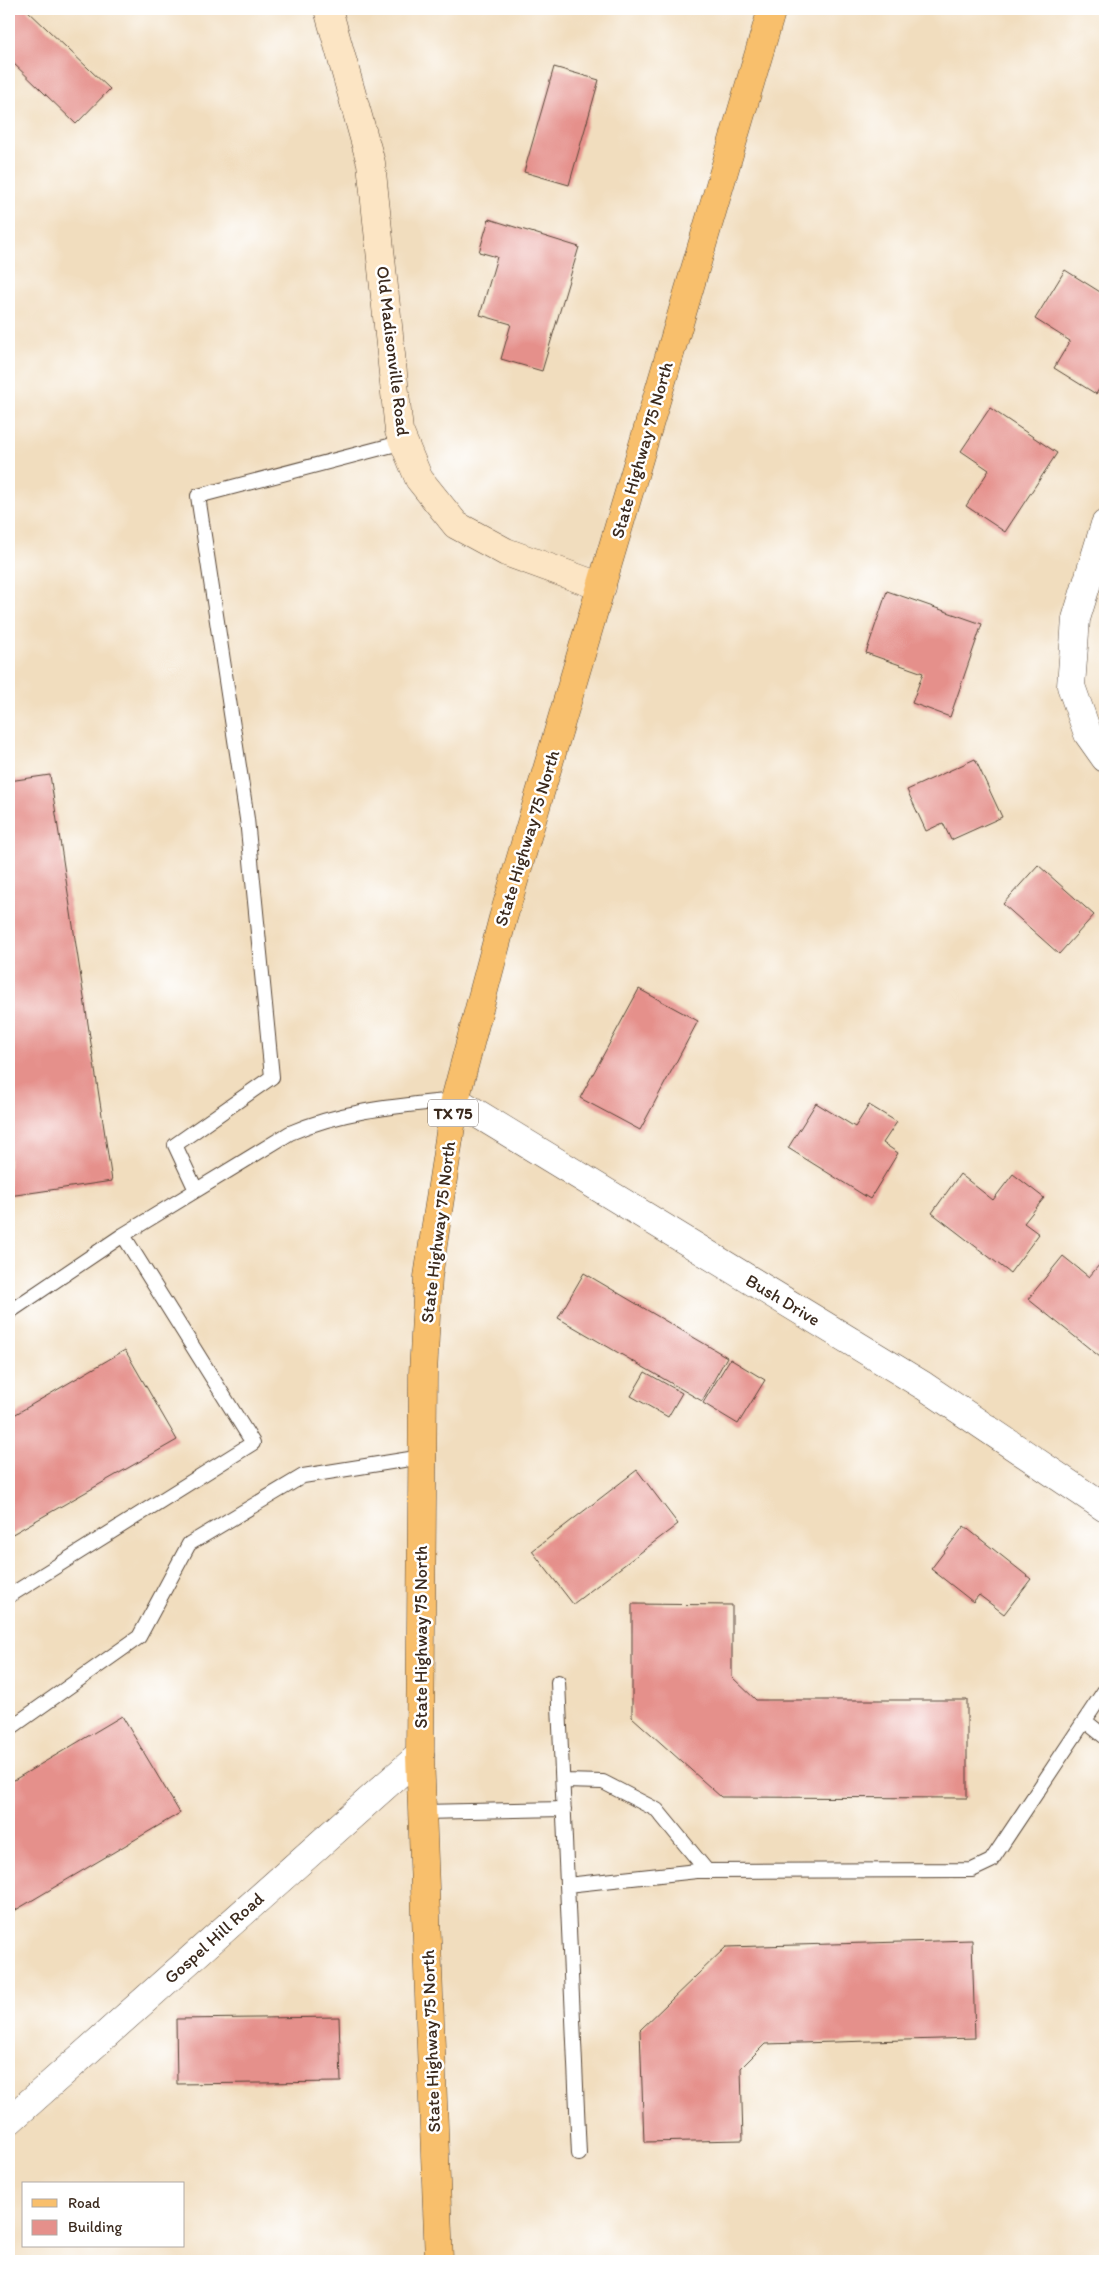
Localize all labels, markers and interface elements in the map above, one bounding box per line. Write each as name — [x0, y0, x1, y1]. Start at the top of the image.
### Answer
street label: Old Madisonville Road — [372, 265, 414, 438]
street label: State Highway 75 North — [606, 359, 678, 541]
street label: State Highway 75 North — [490, 747, 564, 929]
road number: TX 75 — [428, 1100, 478, 1126]
street label: State Highway 75 North — [416, 1139, 460, 1324]
street label: Bush Drive — [742, 1269, 824, 1331]
street label: State Highway 75 North — [410, 1545, 432, 1729]
street label: Gospel Hill Road — [160, 1887, 269, 1989]
street label: State Highway 75 North — [417, 1949, 445, 2133]
legend — [22, 2182, 185, 2248]
text: Road — [68, 2194, 101, 2212]
text: Building — [68, 2218, 122, 2236]

